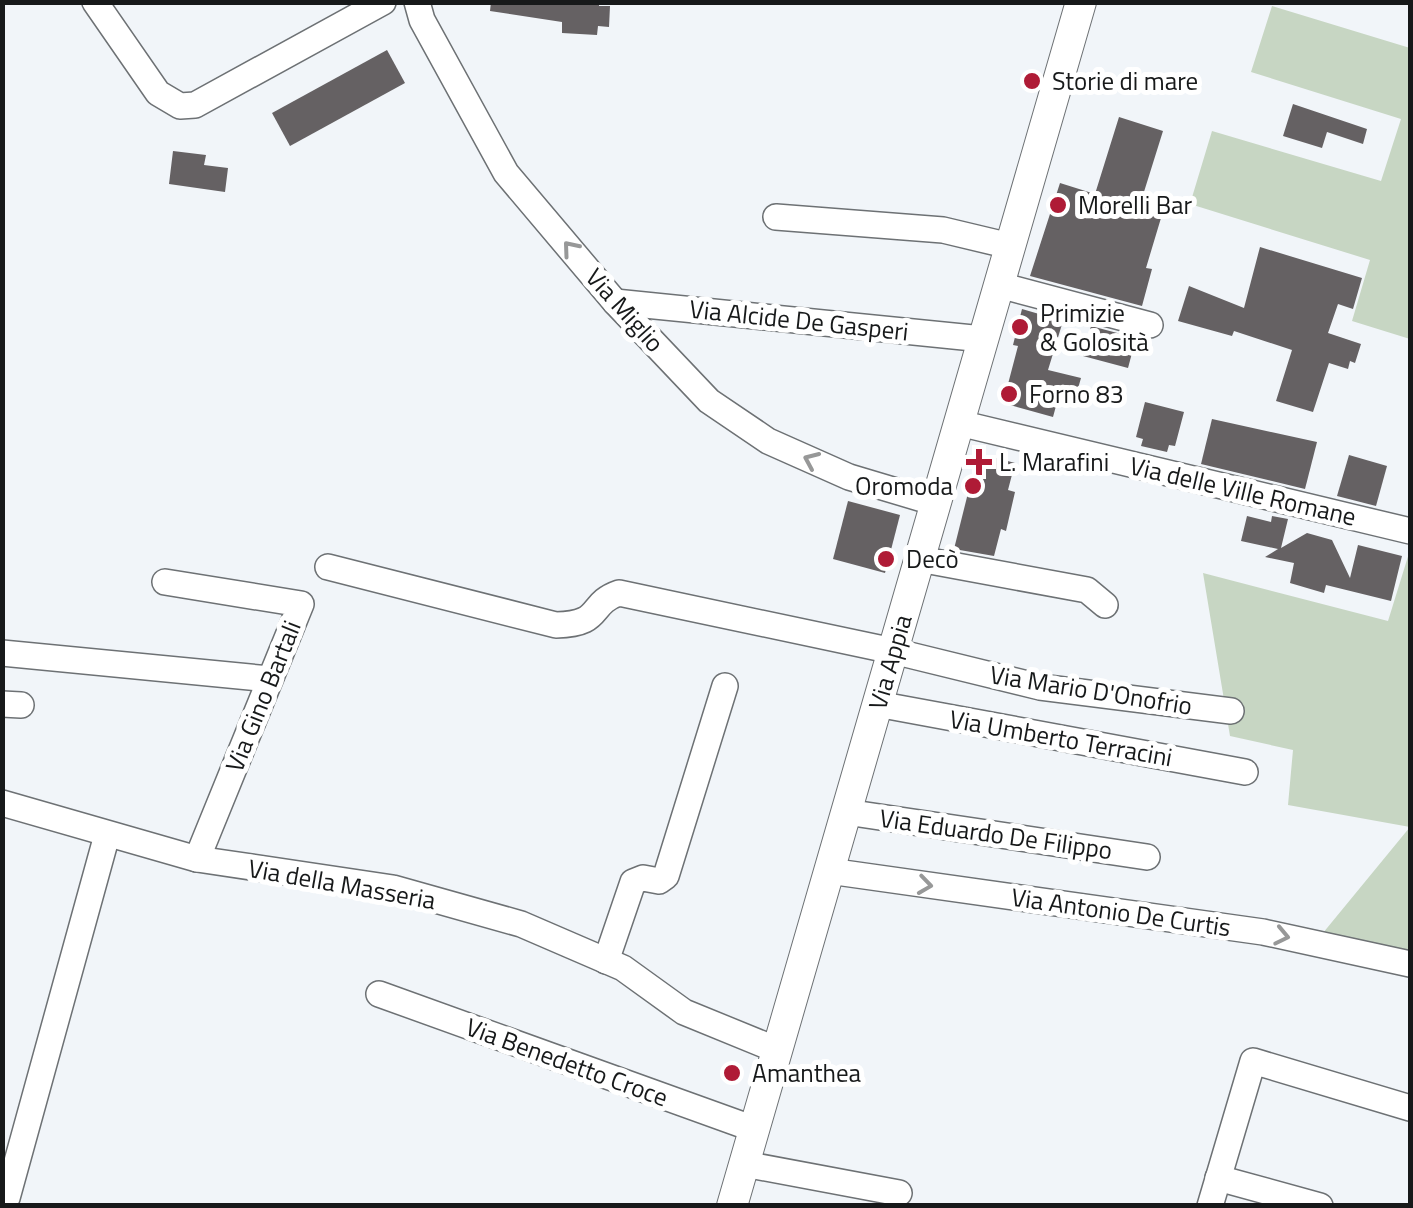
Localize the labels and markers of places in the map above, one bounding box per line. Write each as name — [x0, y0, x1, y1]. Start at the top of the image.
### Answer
place label: Storie di mare — [1052, 62, 1198, 100]
marker: Storie di mare — [1021, 70, 1043, 92]
place label: Morelli Bar — [1078, 186, 1193, 224]
marker: Morelli Bar — [1047, 194, 1069, 216]
place label: Primizie & Golosità — [1040, 294, 1149, 361]
marker: Primizie & Golosità — [1009, 316, 1031, 338]
place label: Forno 83 — [1029, 375, 1124, 413]
marker: Forno 83 — [998, 383, 1020, 405]
place label: L. Marafini — [999, 443, 1109, 481]
marker: L. Marafini — [968, 451, 990, 473]
place label: Oromoda — [855, 467, 953, 505]
marker: Oromoda — [962, 475, 984, 497]
place label: Decò — [906, 540, 959, 578]
marker: Decò — [875, 548, 897, 570]
place label: Amanthea — [752, 1054, 862, 1092]
marker: Amanthea — [721, 1062, 743, 1084]

